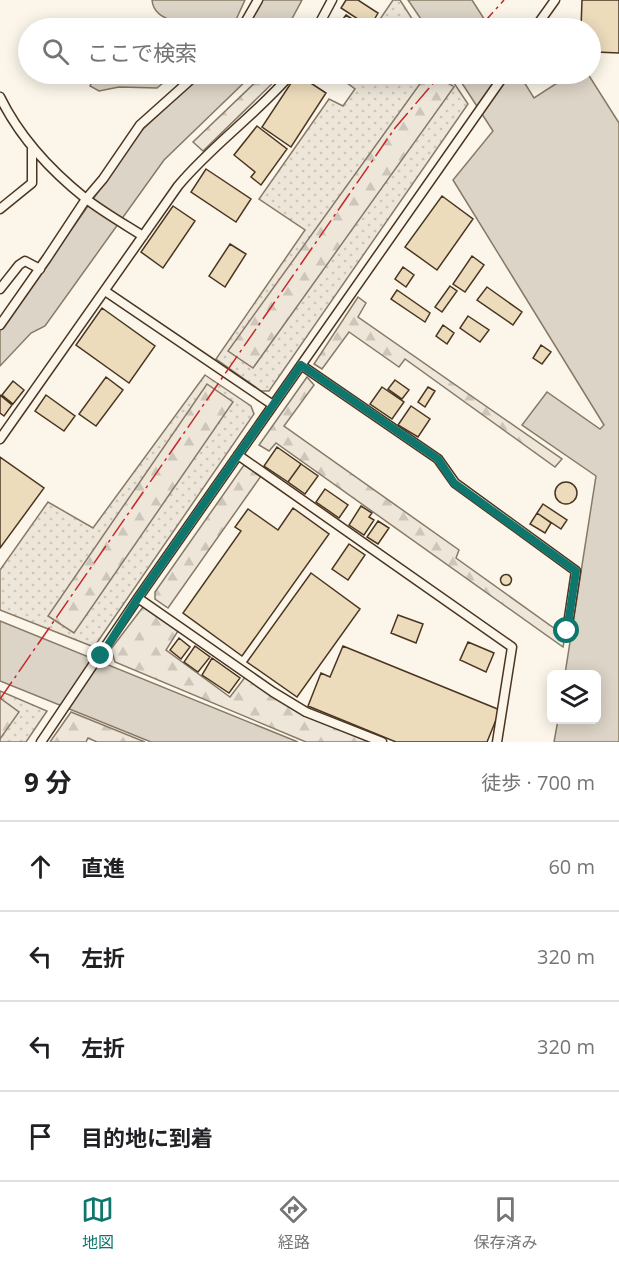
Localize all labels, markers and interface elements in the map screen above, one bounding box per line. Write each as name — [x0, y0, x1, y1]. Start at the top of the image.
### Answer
search box — [18, 18, 601, 84]
icon: search — [39, 35, 72, 68]
text: ここで検索 — [87, 37, 197, 67]
route start — [553, 617, 579, 643]
route end — [87, 642, 113, 668]
map controls — [547, 670, 601, 724]
button: layers — [547, 670, 601, 724]
text: 9 分 — [24, 764, 72, 800]
text: 徒歩 · 700 m — [481, 769, 595, 796]
icon: ahead — [24, 850, 57, 883]
text: 直進 — [81, 852, 125, 882]
text: 60 m — [548, 853, 595, 880]
icon: left — [24, 940, 57, 973]
text: 左折 — [81, 942, 125, 972]
text: 320 m — [537, 943, 595, 970]
icon: left — [24, 1030, 57, 1063]
text: 左折 — [81, 1032, 125, 1062]
text: 320 m — [537, 1033, 595, 1060]
icon: arrive — [24, 1120, 57, 1153]
text: 目的地に到着 — [81, 1122, 213, 1152]
tab: 地図 — [81, 1193, 114, 1253]
tab: 経路 — [277, 1193, 310, 1253]
tab: 保存済み — [473, 1193, 537, 1253]

